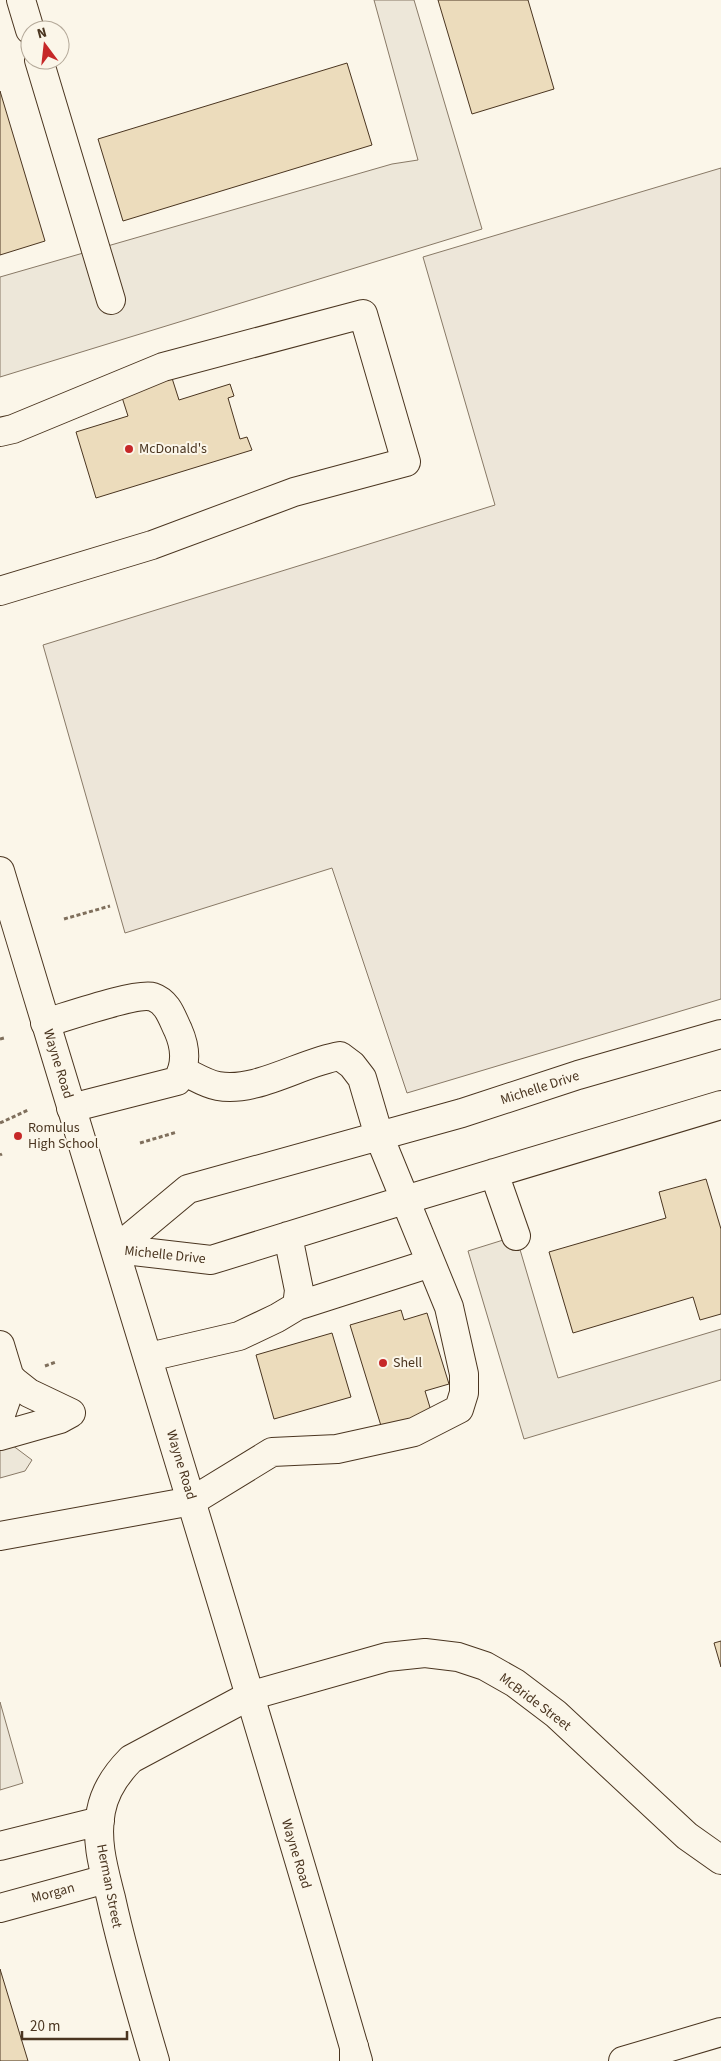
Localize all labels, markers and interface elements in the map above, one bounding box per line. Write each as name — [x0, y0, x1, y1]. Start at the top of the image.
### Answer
north arrow — [20, 20, 70, 70]
text: N — [35, 23, 49, 44]
place label: McDonald's — [139, 439, 207, 459]
marker: McDonald's — [123, 443, 135, 455]
street label: Wayne Road — [38, 1027, 78, 1101]
street label: Michelle Drive — [498, 1066, 582, 1110]
place label: Romulus High School — [28, 1118, 99, 1154]
marker: Romulus High School — [12, 1130, 24, 1142]
street label: Michelle Drive — [123, 1241, 207, 1269]
place label: Shell — [393, 1353, 423, 1373]
marker: Shell — [377, 1357, 389, 1369]
street label: Wayne Road — [161, 1428, 201, 1502]
street label: McBride Street — [495, 1668, 575, 1736]
street label: Wayne Road — [276, 1817, 316, 1891]
street label: Herman Street — [91, 1842, 127, 1930]
street label: Morgan — [29, 1878, 77, 1908]
scale bar — [22, 2008, 128, 2040]
text: 20 m — [30, 2016, 60, 2037]

